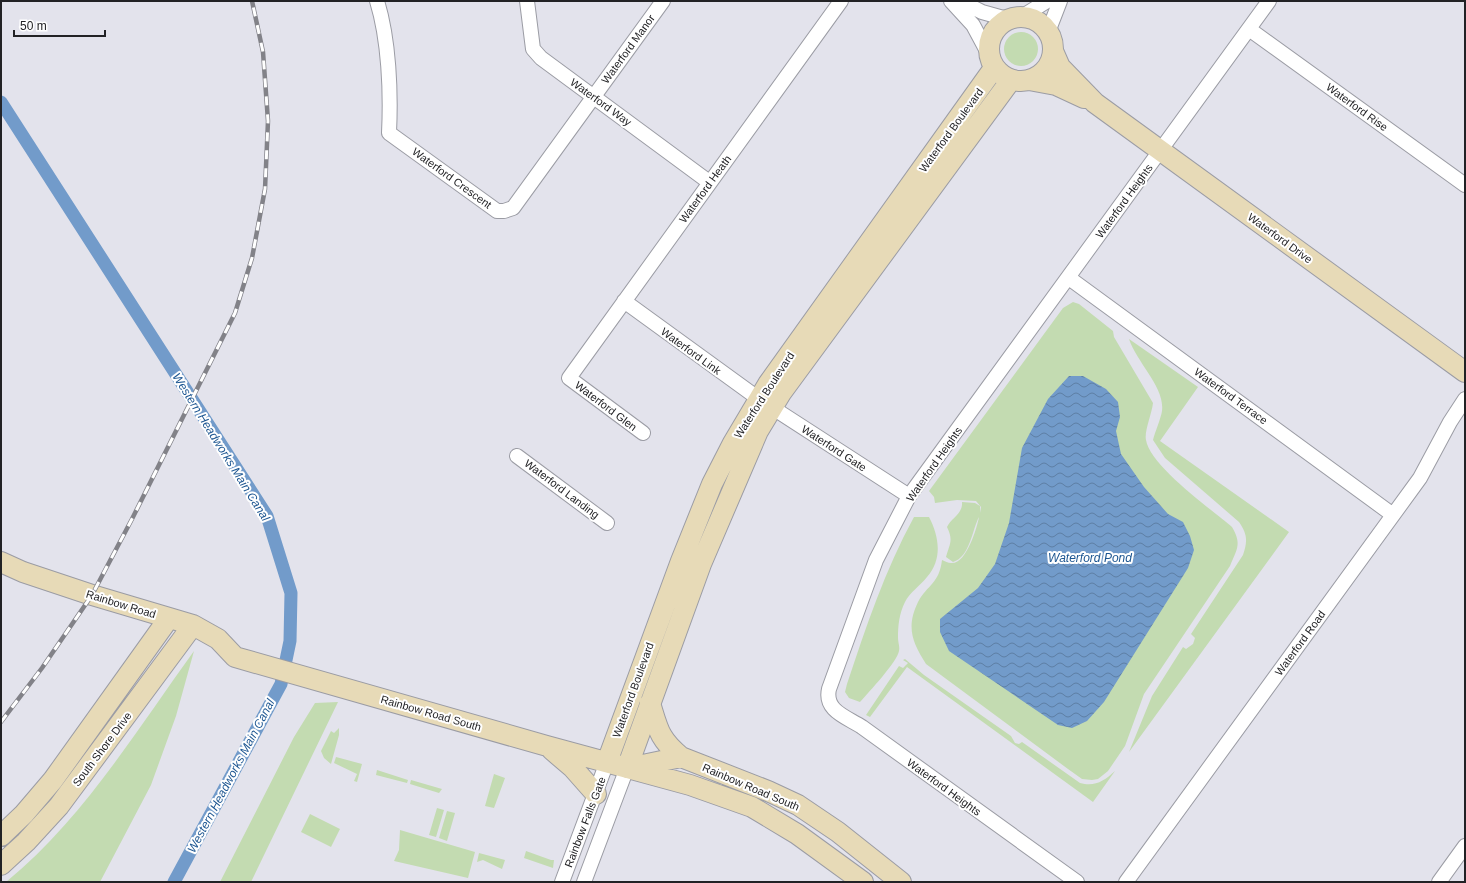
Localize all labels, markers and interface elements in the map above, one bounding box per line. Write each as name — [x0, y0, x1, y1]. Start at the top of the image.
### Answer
scale bar — [14, 12, 105, 38]
street label: Waterford Manor — [599, 12, 657, 86]
text: 50 m — [20, 19, 47, 33]
street label: Waterford Way — [568, 76, 634, 128]
street label: Waterford Rise — [1324, 81, 1390, 133]
street label: Waterford Boulevard — [917, 86, 985, 174]
street label: Waterford Crescent — [410, 145, 494, 211]
street label: Waterford Heath — [677, 153, 733, 225]
street label: Waterford Heights — [1093, 161, 1155, 240]
street label: Waterford Drive — [1245, 211, 1315, 265]
street label: Waterford Link — [659, 325, 724, 377]
street label: Waterford Boulevard — [732, 350, 796, 440]
street label: Waterford Terrace — [1192, 365, 1270, 427]
water label: Western Headworks Main Canal — [170, 370, 273, 524]
street label: Waterford Glen — [573, 379, 639, 433]
street label: Waterford Gate — [799, 423, 869, 473]
street label: Waterford Heights — [904, 424, 965, 504]
street label: Waterford Landing — [522, 457, 602, 521]
water label: Waterford Pond — [1048, 551, 1132, 565]
street label: Rainbow Road — [85, 588, 157, 620]
street label: Waterford Road — [1272, 608, 1328, 678]
street label: Waterford Boulevard — [610, 641, 656, 739]
street label: Rainbow Road South — [379, 693, 483, 733]
water label: Western Headworks Main Canal — [184, 697, 278, 855]
street label: South Shore Drive — [70, 709, 134, 789]
street label: Waterford Heights — [905, 756, 984, 818]
street label: Rainbow Road South — [701, 761, 801, 813]
street label: Rainbow Falls Gate — [562, 775, 608, 869]

